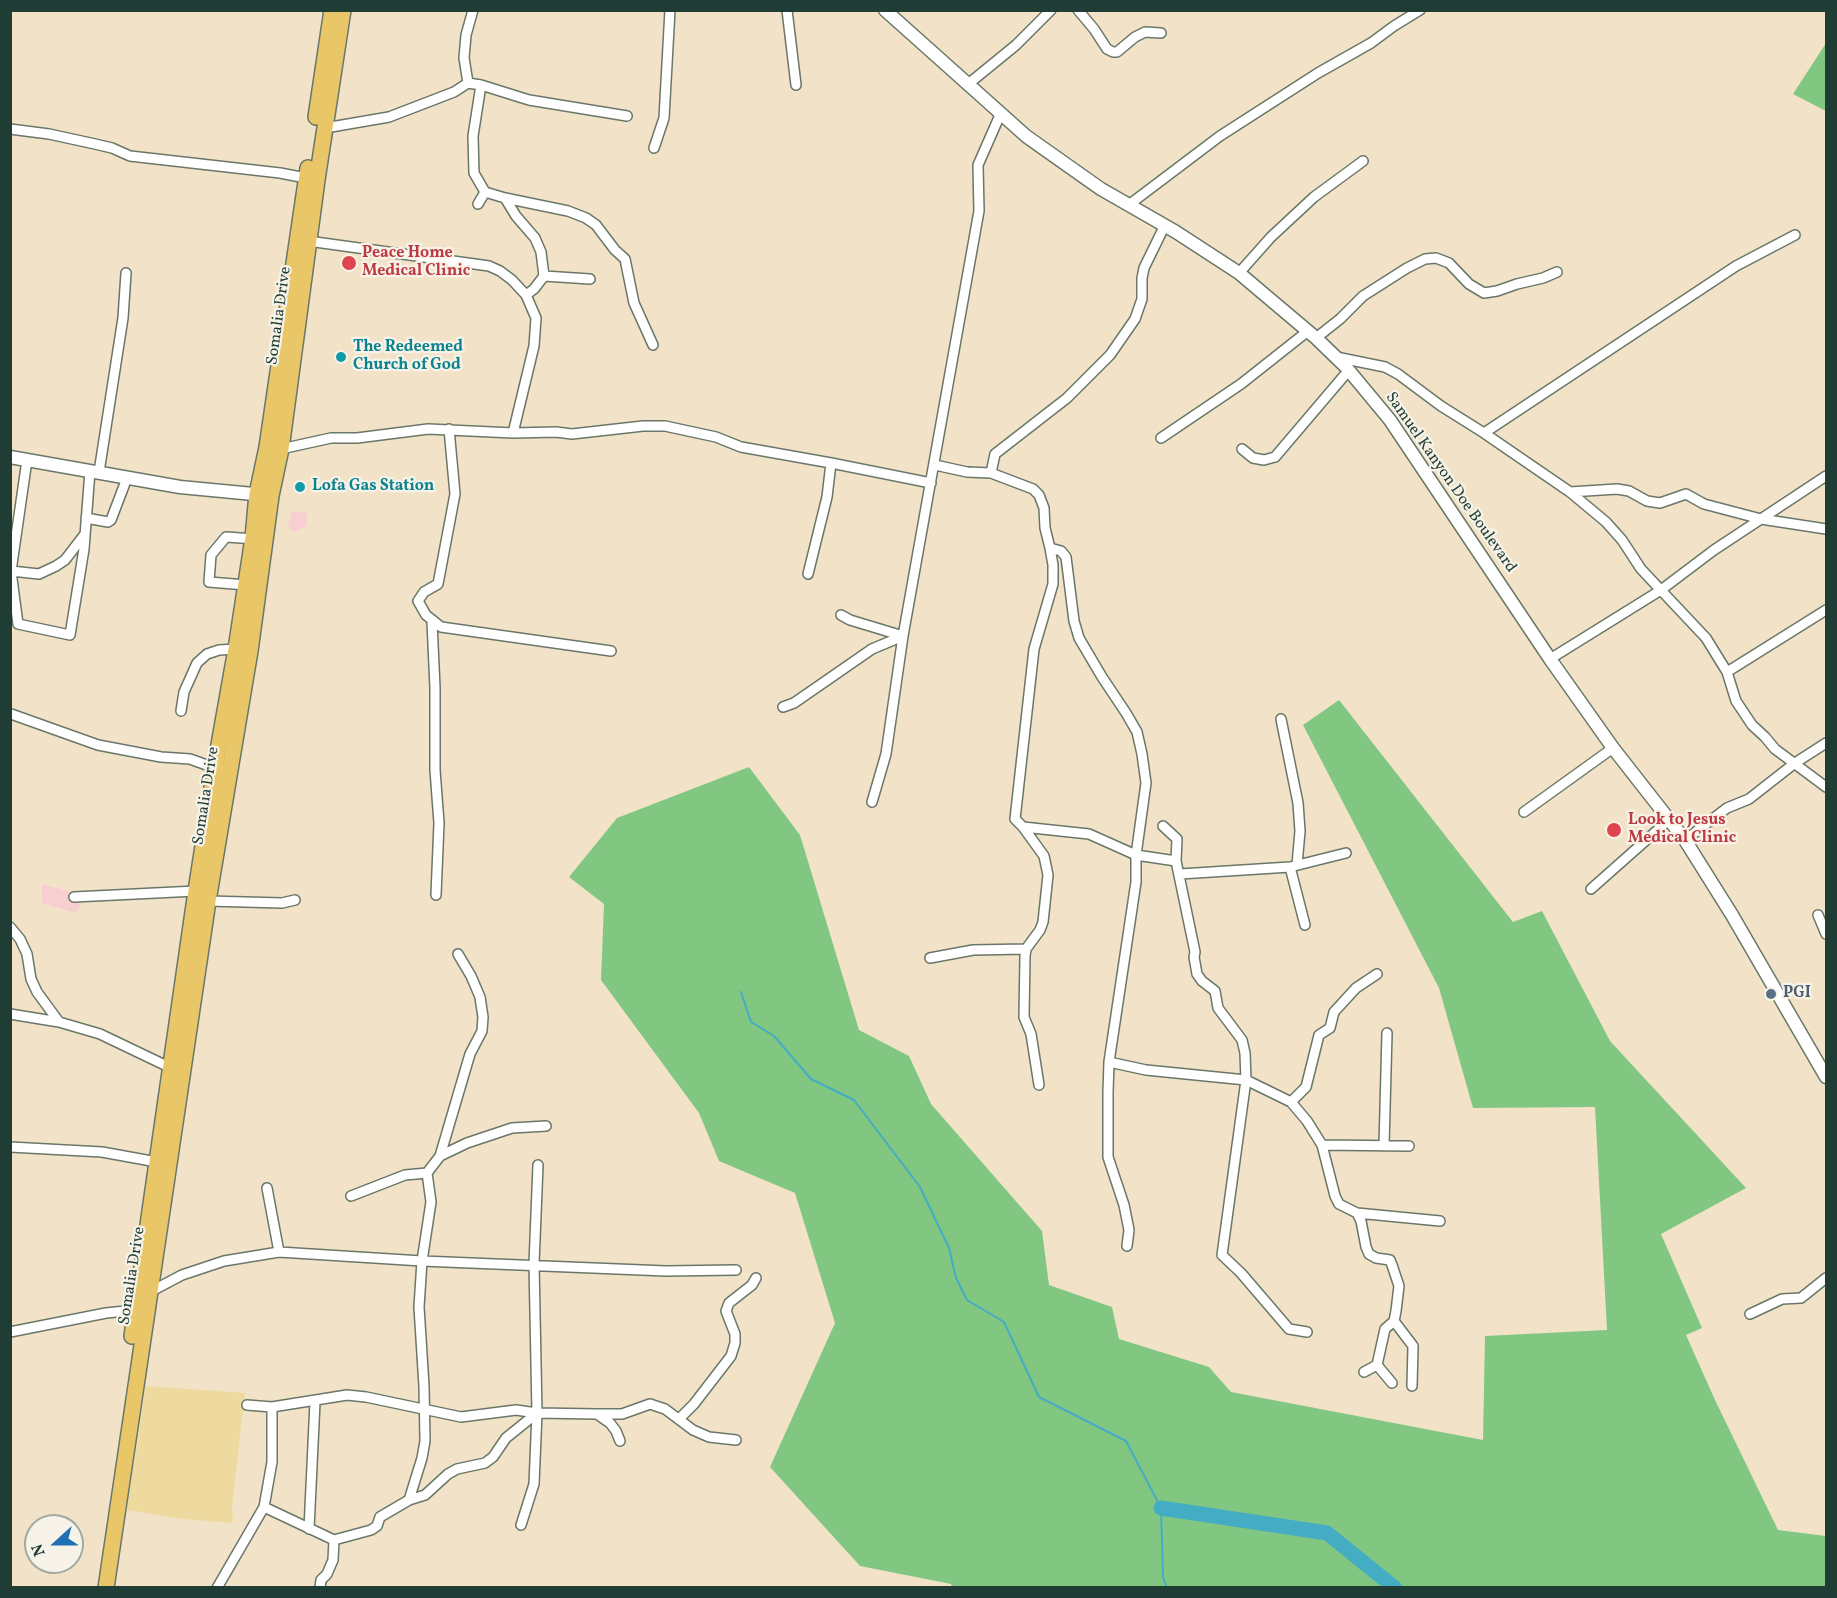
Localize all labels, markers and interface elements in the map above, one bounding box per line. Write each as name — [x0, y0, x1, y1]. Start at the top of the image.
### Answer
place label: Peace Home Medical Clinic — [362, 244, 470, 282]
marker: Peace Home Medical Clinic — [340, 254, 358, 272]
street label: Somalia Drive — [264, 265, 296, 367]
place label: The Redeemed Church of God — [353, 338, 463, 376]
marker: The Redeemed Church of God — [334, 350, 348, 364]
street label: Samuel Kanyon Doe Boulevard — [1380, 389, 1520, 577]
place label: Lofa Gas Station — [312, 477, 434, 497]
marker: Lofa Gas Station — [293, 480, 307, 494]
street label: Somalia Drive — [190, 745, 224, 847]
place label: Look to Jesus Medical Clinic — [1628, 811, 1736, 849]
marker: Look to Jesus Medical Clinic — [1605, 821, 1623, 839]
place label: PGI — [1783, 984, 1811, 1004]
marker: PGI — [1764, 987, 1778, 1001]
street label: Somalia Drive — [116, 1225, 150, 1327]
north arrow — [24, 1514, 84, 1574]
text: N — [27, 1540, 51, 1559]

